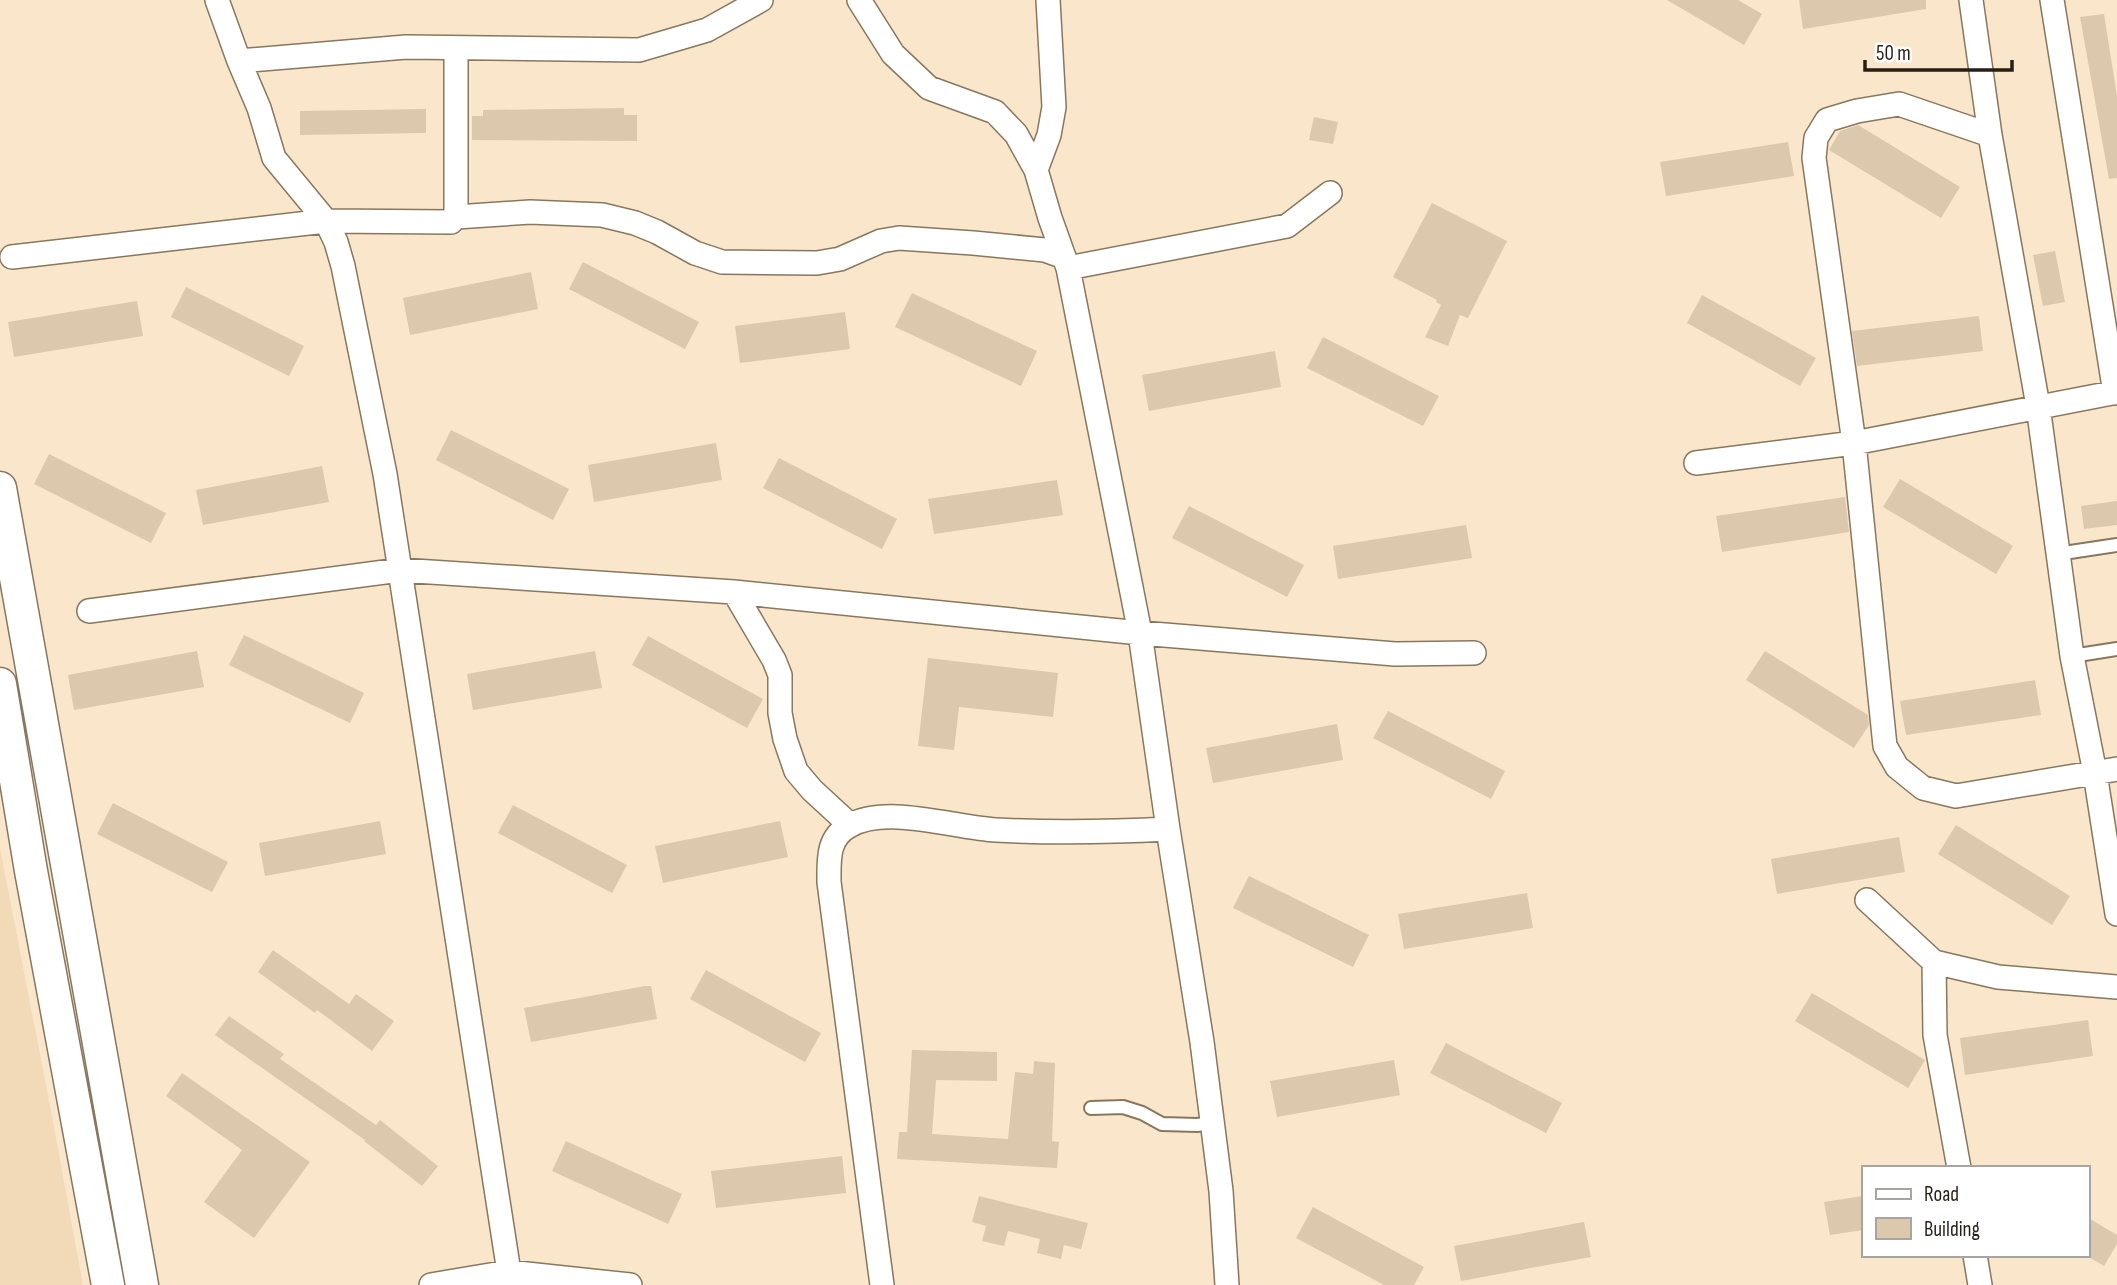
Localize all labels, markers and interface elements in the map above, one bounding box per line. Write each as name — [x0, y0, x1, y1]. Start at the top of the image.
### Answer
scale bar — [1865, 28, 2012, 72]
text: 50 m — [1876, 41, 1911, 66]
legend — [1862, 1166, 2089, 1257]
text: Road — [1924, 1182, 1959, 1207]
text: Building — [1924, 1217, 1980, 1242]

